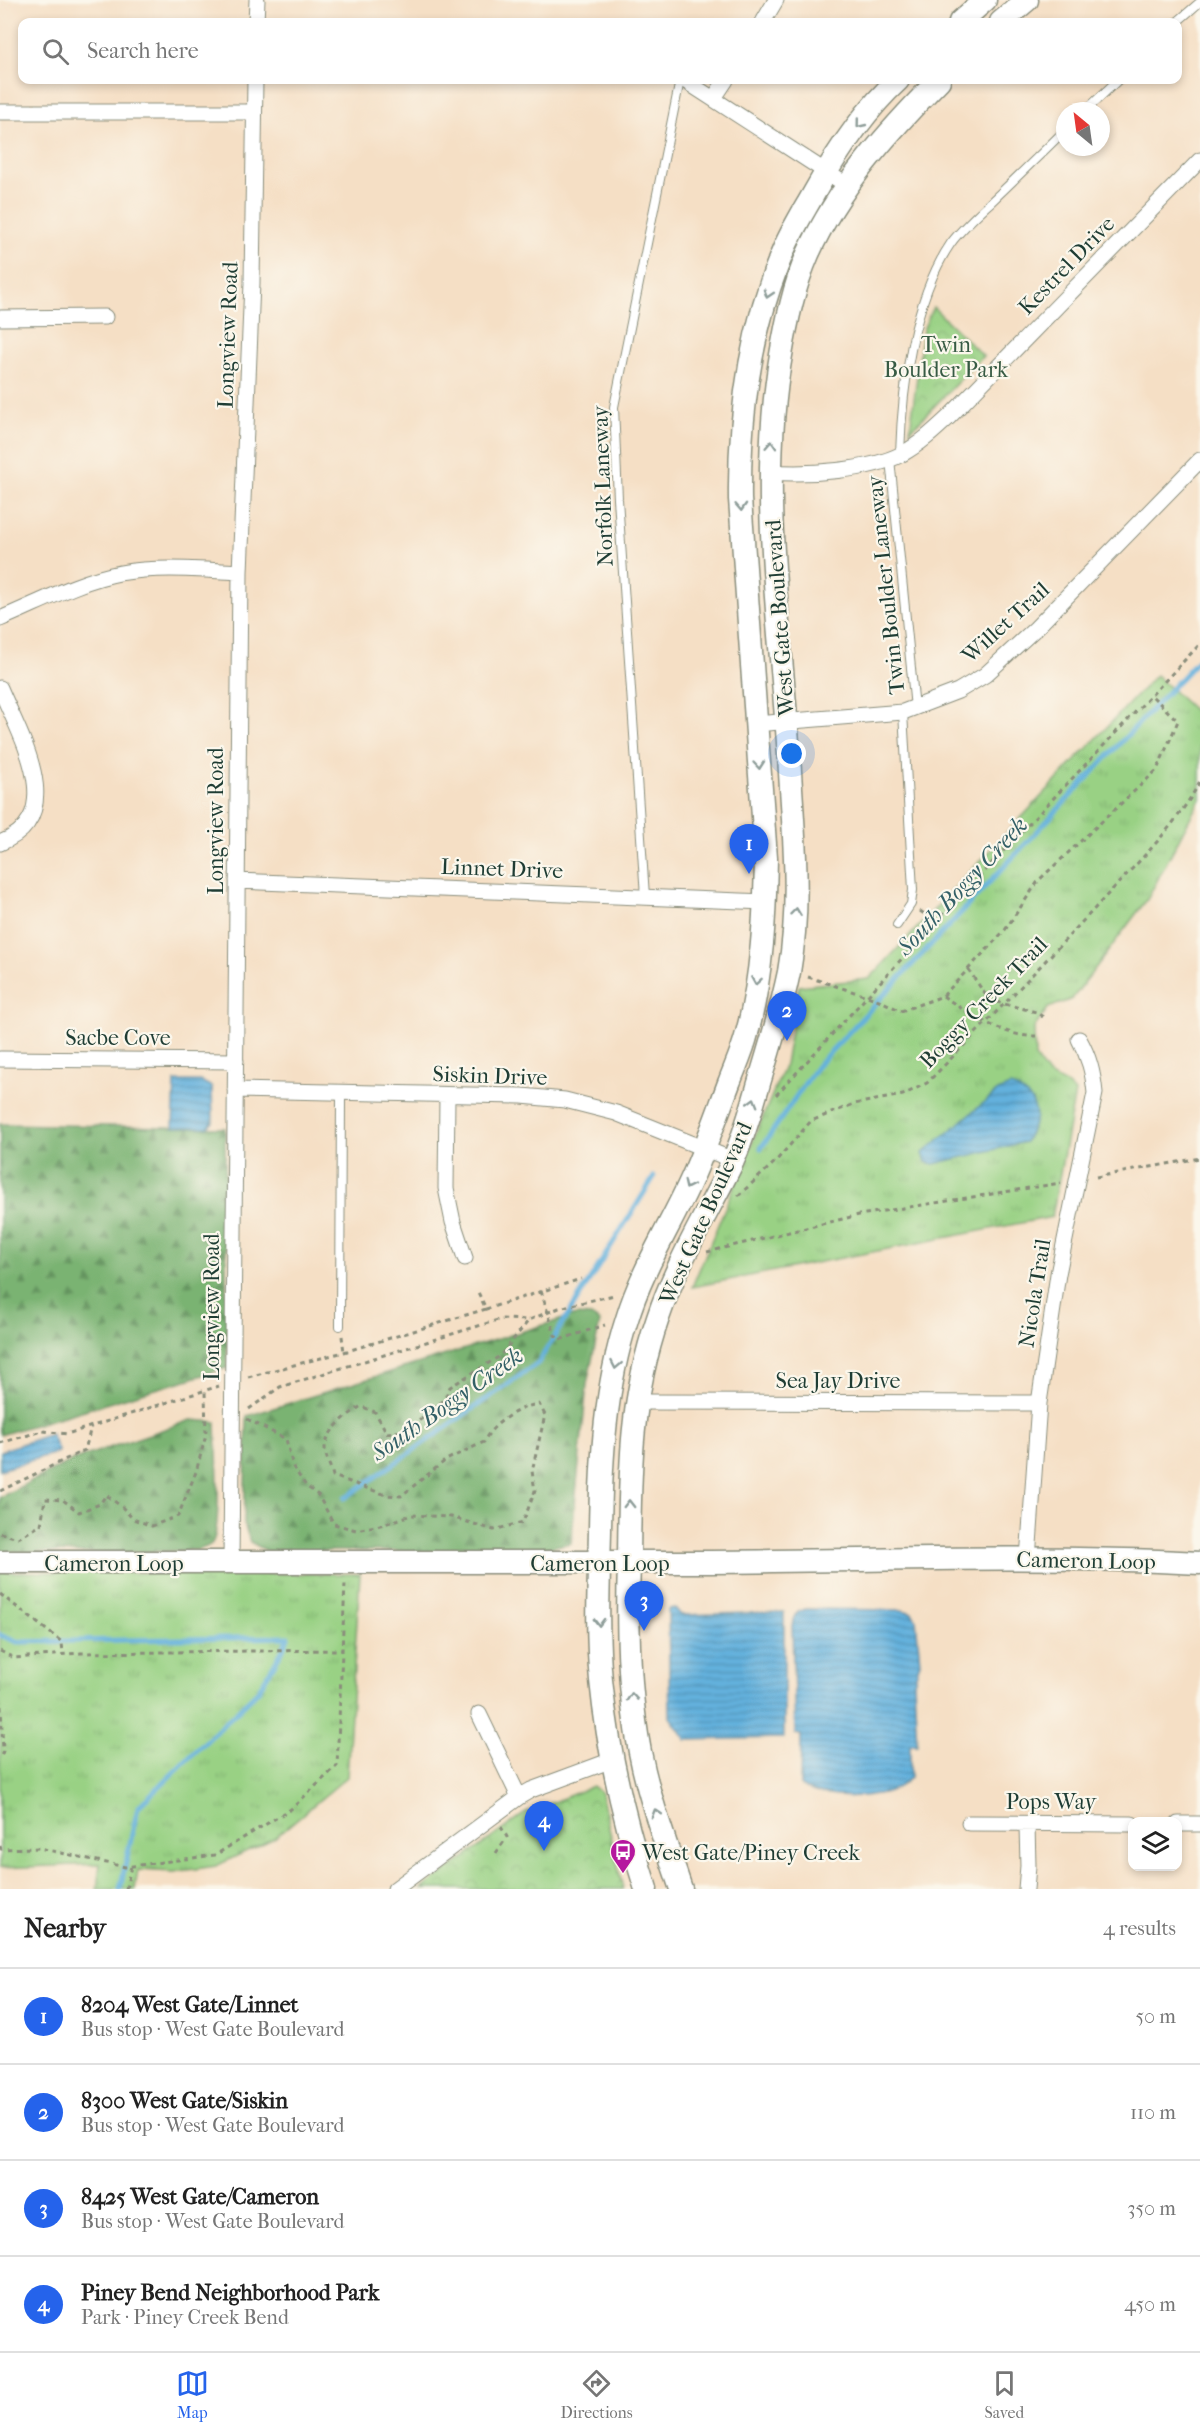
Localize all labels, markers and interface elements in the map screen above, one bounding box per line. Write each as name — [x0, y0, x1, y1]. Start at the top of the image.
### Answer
search box — [18, 18, 1182, 84]
icon: search — [39, 35, 72, 68]
text: Search here — [87, 38, 199, 64]
north arrow — [1056, 102, 1110, 156]
one-way arrow — [856, 117, 867, 128]
street label: Kestrel Drive — [1013, 211, 1120, 320]
street label: Longview Road — [212, 260, 244, 409]
one-way arrow — [762, 288, 775, 299]
park label: Twin Boulder Park — [884, 332, 1009, 383]
street label: Norfolk Laneway — [587, 404, 619, 567]
one-way arrow — [765, 441, 778, 450]
street label: Twin Boulder Laneway — [861, 473, 910, 696]
one-way arrow — [734, 503, 747, 512]
street label: West Gate Boulevard — [760, 518, 800, 718]
street label: Willet Trail — [956, 577, 1055, 669]
your location — [777, 739, 806, 768]
street label: Longview Road — [203, 746, 229, 895]
one-way arrow — [752, 760, 765, 769]
water label: South Boggy Creek — [890, 811, 1033, 962]
pin: 1 — [730, 824, 768, 874]
street label: Linnet Drive — [440, 854, 564, 884]
one-way arrow — [789, 908, 802, 917]
street label: Boggy Creek Trail — [914, 932, 1053, 1074]
one-way arrow — [750, 976, 763, 986]
pin: 2 — [768, 992, 806, 1041]
street label: Sacbe Cove — [65, 1025, 171, 1051]
street label: Siskin Drive — [432, 1061, 548, 1091]
one-way arrow — [746, 1097, 758, 1108]
street label: West Gate Boulevard — [654, 1117, 758, 1310]
one-way arrow — [684, 1179, 696, 1190]
street label: Longview Road — [199, 1232, 225, 1381]
street label: Nicola Trail — [1014, 1237, 1056, 1349]
water label: South Boggy Creek — [365, 1341, 528, 1467]
one-way arrow — [610, 1360, 623, 1370]
street label: Sea Jay Drive — [776, 1368, 901, 1394]
one-way arrow — [623, 1500, 635, 1509]
street label: Cameron Loop — [1016, 1547, 1156, 1575]
street label: Cameron Loop — [44, 1551, 184, 1577]
street label: Cameron Loop — [530, 1551, 670, 1577]
pin: 3 — [624, 1582, 664, 1631]
one-way arrow — [593, 1617, 605, 1626]
one-way arrow — [626, 1692, 639, 1701]
street label: Pops Way — [1006, 1789, 1097, 1815]
pin: 4 — [524, 1802, 564, 1851]
one-way arrow — [651, 1809, 663, 1819]
map controls — [1128, 1817, 1182, 1871]
button: layers — [1128, 1817, 1182, 1871]
bus stop icon: West Gate/Piney Creek — [608, 1837, 638, 1875]
place label: West Gate/Piney Creek — [641, 1840, 861, 1866]
text: Nearby — [24, 1913, 106, 1944]
text: 4 results — [1103, 1917, 1176, 1940]
text: 8204 West Gate/Linnet — [81, 1992, 298, 2018]
text: 1 — [40, 2005, 47, 2028]
text: 50 m — [1135, 2005, 1176, 2028]
text: Bus stop · West Gate Boulevard — [81, 2018, 344, 2041]
text: 8300 West Gate/Siskin — [81, 2088, 288, 2114]
text: 2 — [38, 2101, 49, 2124]
text: 110 m — [1130, 2101, 1176, 2124]
text: Bus stop · West Gate Boulevard — [81, 2114, 344, 2137]
text: 8425 West Gate/Cameron — [81, 2184, 319, 2210]
text: 3 — [39, 2197, 48, 2220]
text: 350 m — [1127, 2197, 1176, 2220]
text: Bus stop · West Gate Boulevard — [81, 2210, 344, 2233]
text: Piney Bend Neighborhood Park — [81, 2280, 379, 2306]
text: 4 — [38, 2293, 49, 2316]
text: 450 m — [1124, 2293, 1176, 2316]
text: Park · Piney Creek Bend — [81, 2306, 289, 2329]
tab: Map — [176, 2367, 209, 2422]
tab: Directions — [561, 2367, 633, 2422]
tab: Saved — [984, 2367, 1024, 2422]

